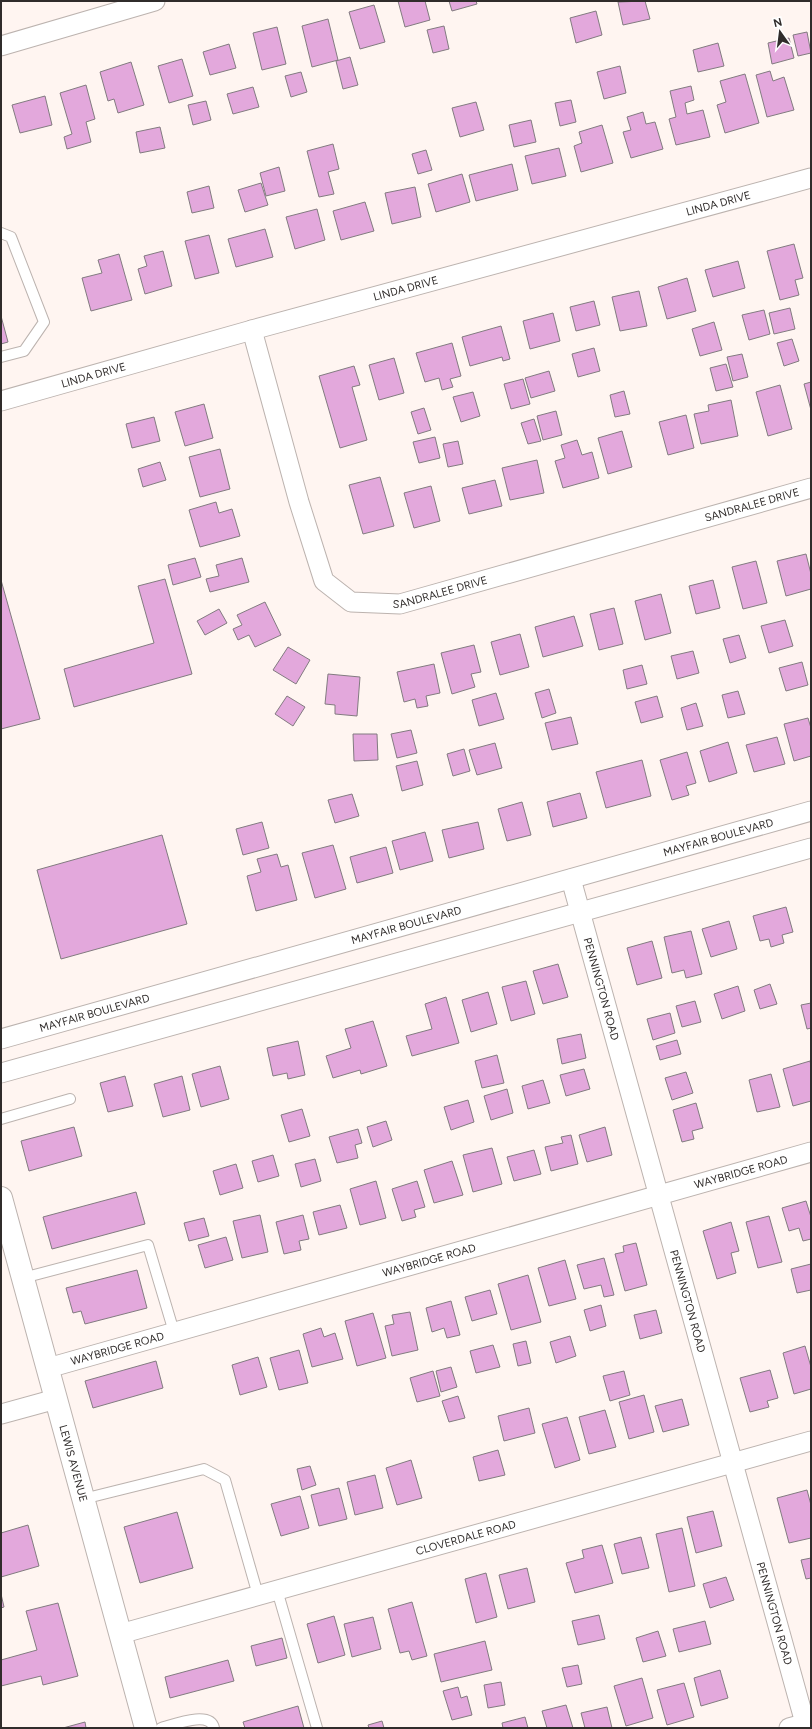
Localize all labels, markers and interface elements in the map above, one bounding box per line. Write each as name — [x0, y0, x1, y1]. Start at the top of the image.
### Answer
north arrow — [760, 12, 800, 52]
text: N — [772, 15, 783, 30]
street label: LINDA DRIVE — [684, 188, 752, 218]
street label: LINDA DRIVE — [372, 273, 439, 303]
street label: LINDA DRIVE — [60, 360, 127, 390]
street label: SANDRALEE DRIVE — [703, 485, 801, 524]
street label: SANDRALEE DRIVE — [392, 573, 489, 610]
street label: MAYFAIR BOULEVARD — [662, 815, 775, 859]
street label: MAYFAIR BOULEVARD — [350, 903, 463, 947]
street label: PENNINGTON ROAD — [581, 936, 622, 1042]
street label: MAYFAIR BOULEVARD — [38, 991, 151, 1034]
street label: WAYBRIDGE ROAD — [693, 1152, 789, 1191]
street label: WAYBRIDGE ROAD — [381, 1241, 478, 1280]
street label: PENNINGTON ROAD — [668, 1248, 709, 1354]
street label: WAYBRIDGE ROAD — [69, 1329, 166, 1368]
street label: LEWIS AVENUE — [57, 1423, 90, 1503]
street label: CLOVERDALE ROAD — [414, 1517, 518, 1558]
street label: PENNINGTON ROAD — [754, 1560, 795, 1667]

